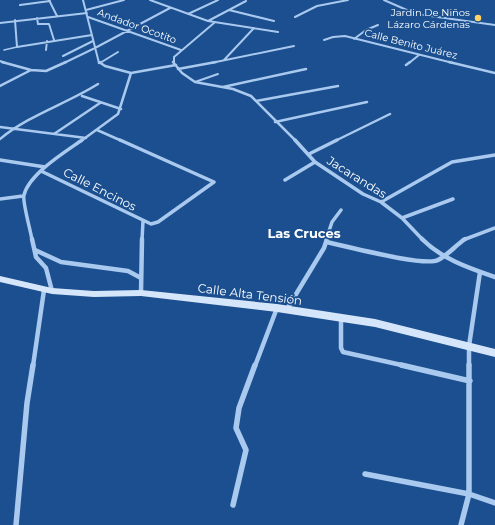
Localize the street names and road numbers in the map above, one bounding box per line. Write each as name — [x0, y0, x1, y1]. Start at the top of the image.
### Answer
street label: Andador Ocotito — [96, 6, 178, 46]
street label: Calle Benito Juárez — [363, 26, 459, 62]
street label: Jacarandas — [324, 152, 390, 201]
street label: Calle Encinos — [61, 164, 139, 214]
street label: Calle Alta Tensión — [197, 280, 303, 308]

